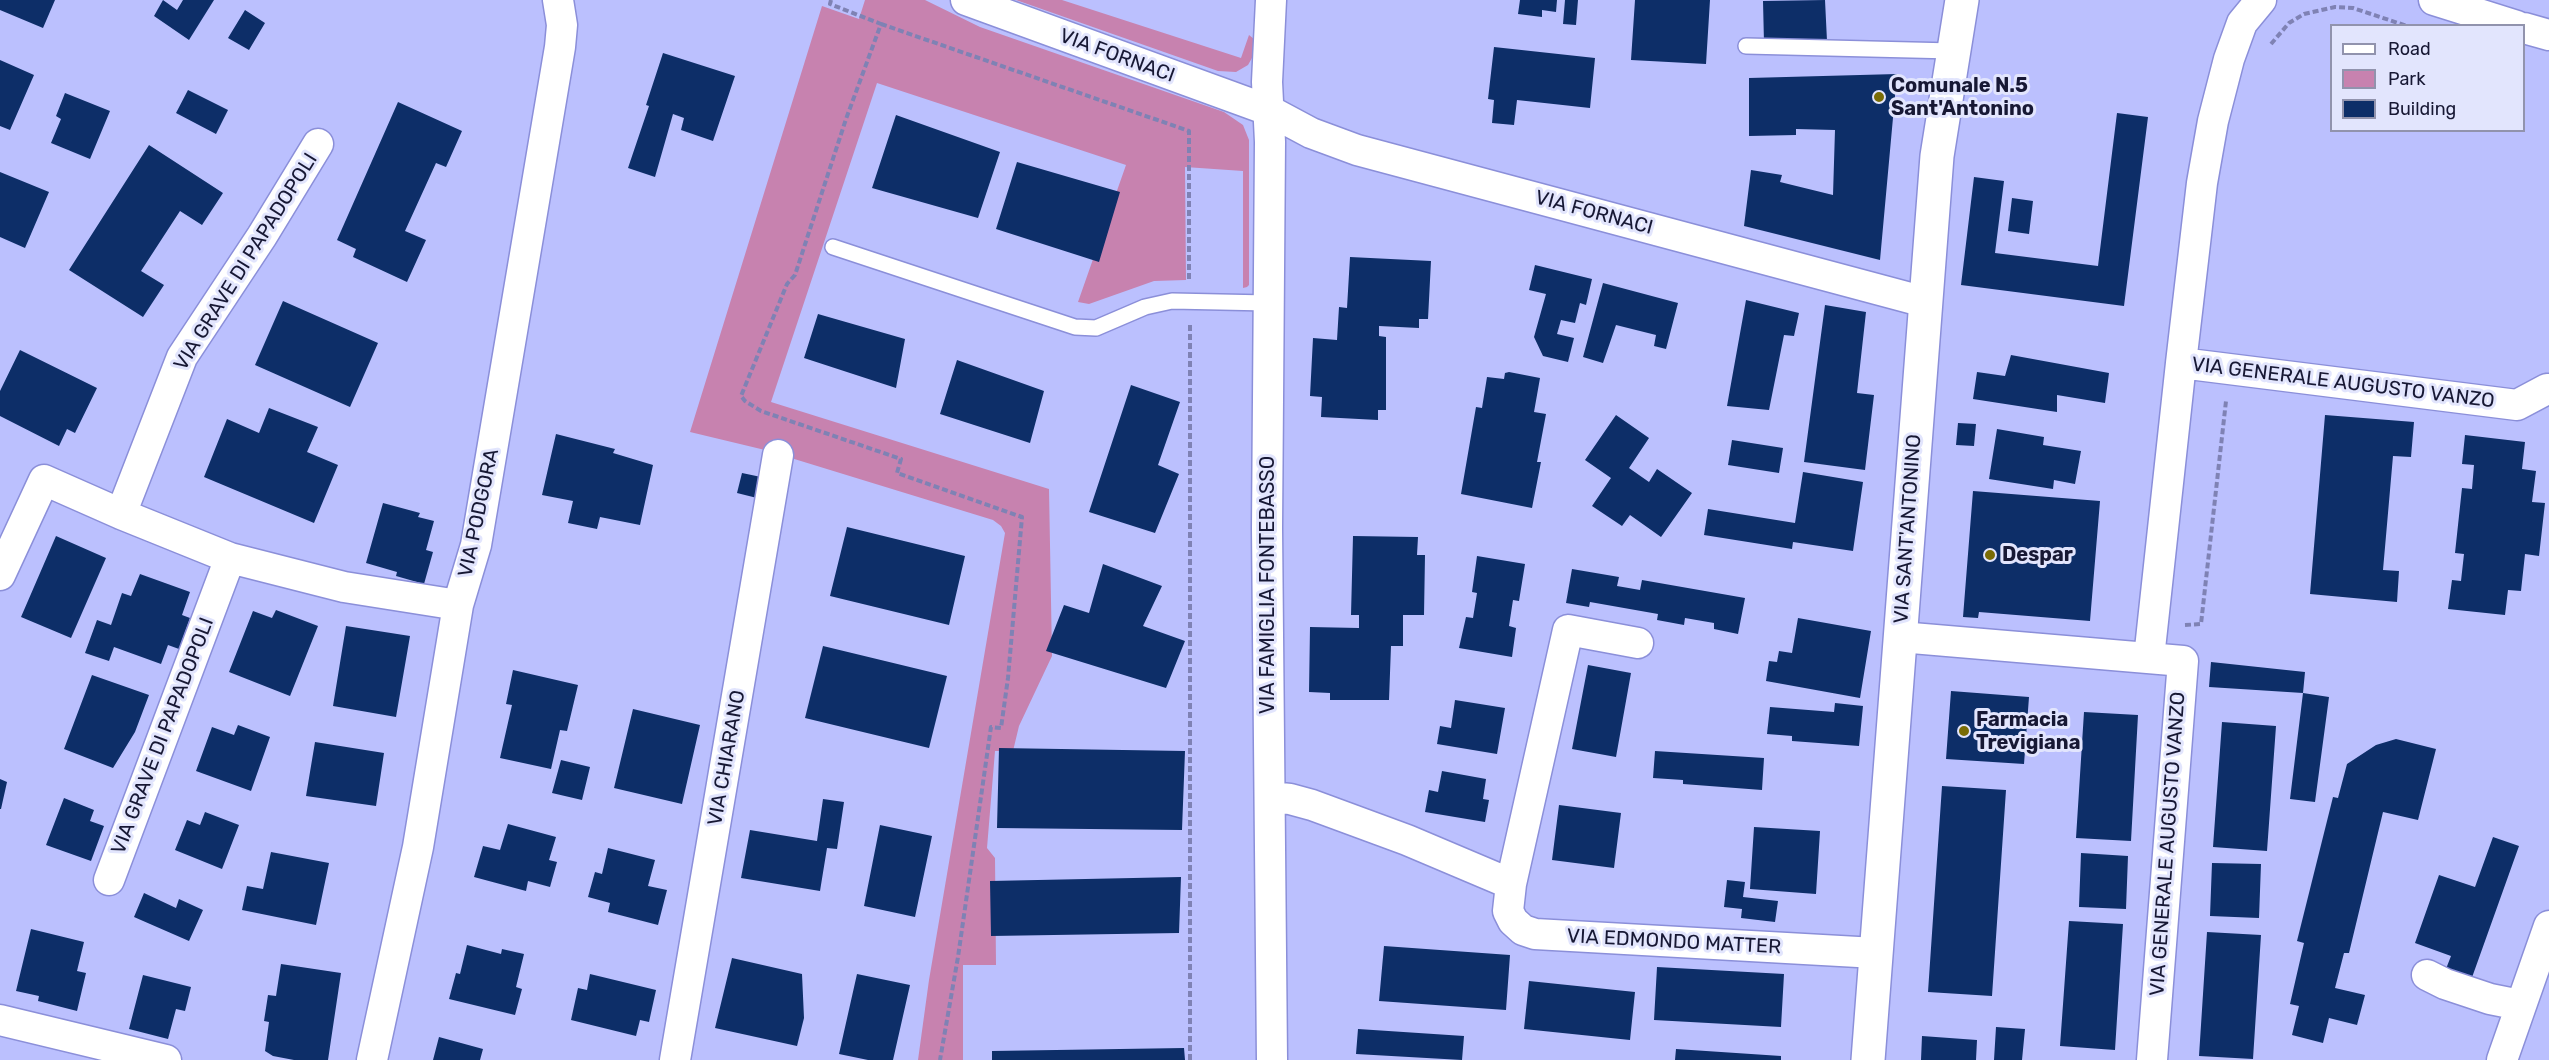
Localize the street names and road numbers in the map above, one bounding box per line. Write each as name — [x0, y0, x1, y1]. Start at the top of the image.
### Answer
street label: VIA FORNACI — [1056, 24, 1178, 88]
street label: VIA GRAVE DI PAPADOPOLI — [169, 149, 323, 375]
street label: VIA FORNACI — [1533, 186, 1655, 240]
street label: VIA GENERALE AUGUSTO VANZO — [2190, 353, 2496, 413]
street label: VIA SANT'ANTONINO — [1889, 433, 1927, 625]
street label: VIA PODGORA — [454, 447, 504, 579]
street label: VIA FAMIGLIA FONTEBASSO — [1256, 456, 1280, 714]
street label: VIA GRAVE DI PAPADOPOLI — [107, 614, 219, 858]
street label: VIA CHIARANO — [703, 688, 751, 828]
street label: VIA GENERALE AUGUSTO VANZO — [2145, 691, 2191, 997]
street label: VIA EDMONDO MATTER — [1566, 924, 1782, 960]

